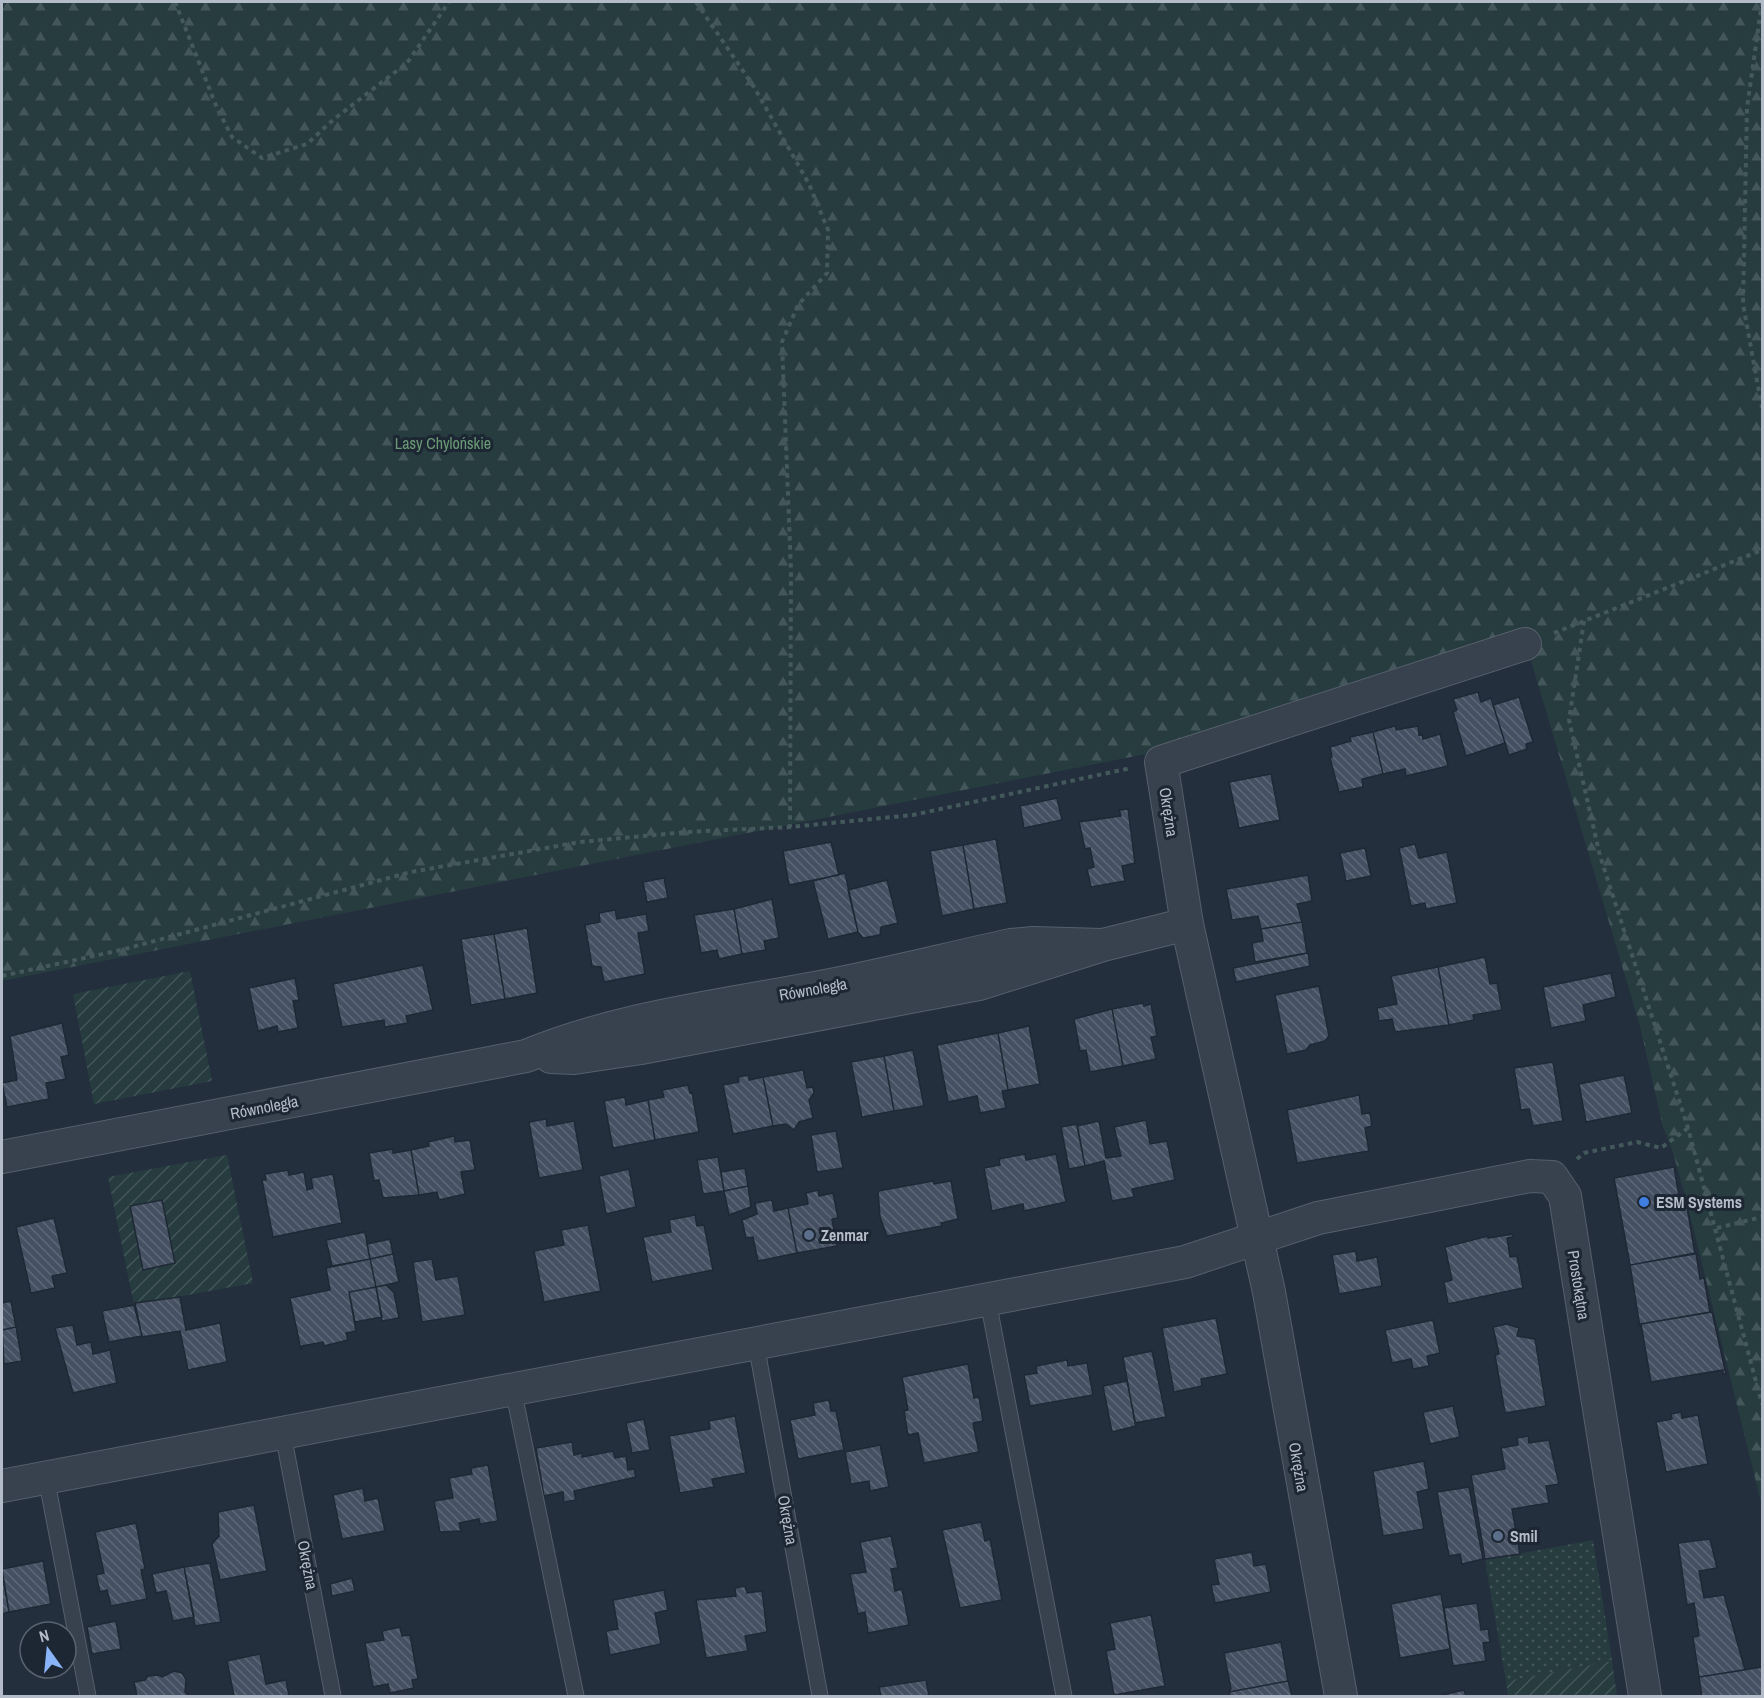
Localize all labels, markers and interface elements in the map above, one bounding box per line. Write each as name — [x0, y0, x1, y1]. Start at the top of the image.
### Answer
park label: Lasy Chylońskie — [395, 432, 491, 454]
street label: Okrężna — [1154, 786, 1184, 839]
street label: Równoległa — [777, 972, 849, 1006]
street label: Równoległa — [228, 1090, 300, 1124]
place label: ESM Systems — [1656, 1191, 1742, 1213]
marker: ESM Systems — [1637, 1195, 1651, 1209]
place label: Zenmar — [821, 1224, 869, 1246]
marker: Zenmar — [802, 1228, 816, 1242]
street label: Prostokątna — [1563, 1249, 1595, 1322]
street label: Okrężna — [1284, 1441, 1314, 1494]
street label: Okrężna — [773, 1494, 803, 1547]
place label: Smil — [1510, 1525, 1538, 1547]
marker: Smil — [1491, 1529, 1505, 1543]
street label: Okrężna — [292, 1539, 324, 1592]
north arrow — [18, 1620, 78, 1680]
text: N — [37, 1624, 52, 1647]

